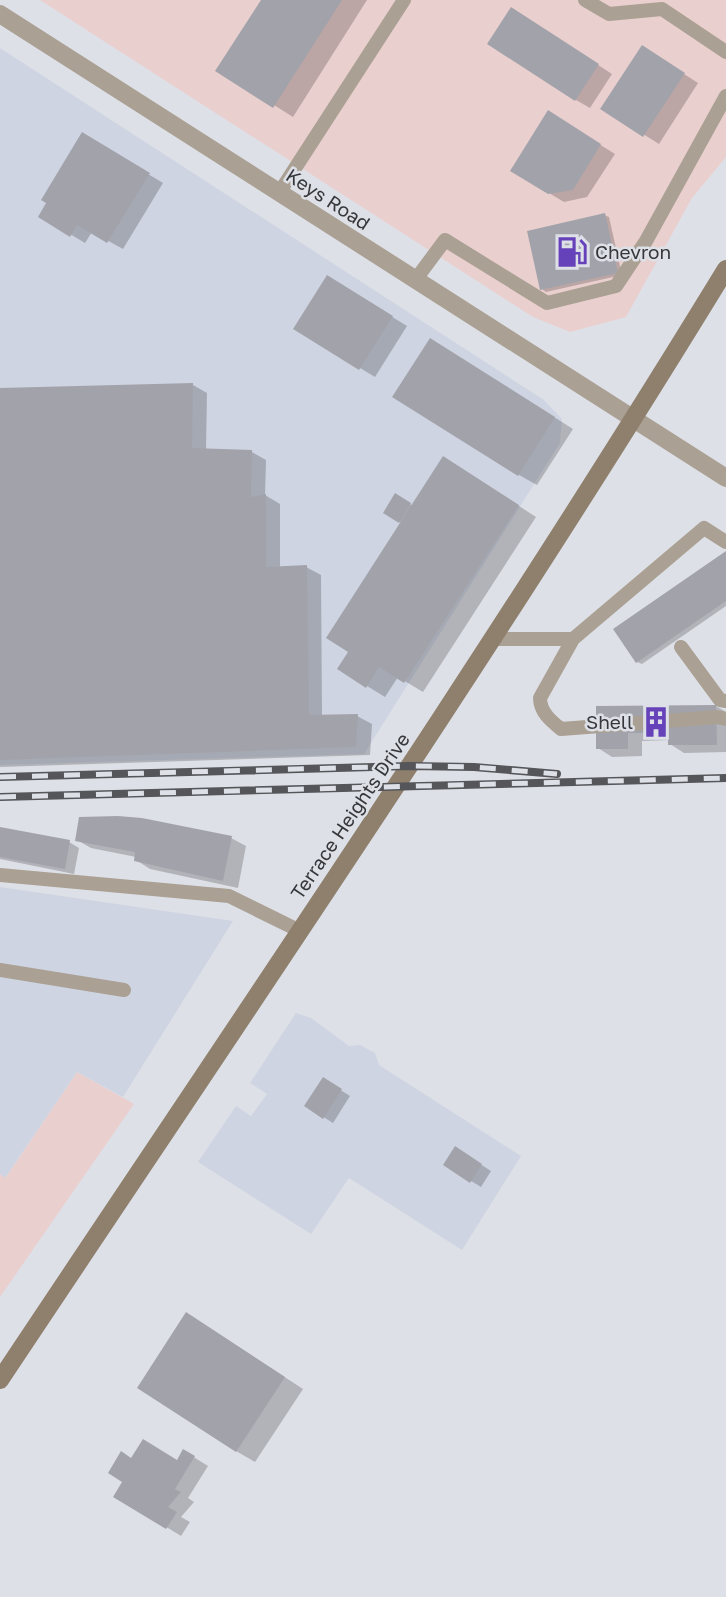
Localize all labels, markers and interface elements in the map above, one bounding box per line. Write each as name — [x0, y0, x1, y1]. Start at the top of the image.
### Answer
street label: Keys Road — [282, 163, 375, 234]
fuel station icon: Chevron — [555, 235, 589, 269]
place label: Chevron — [595, 240, 671, 263]
building icon: Shell — [639, 705, 673, 739]
place label: Shell — [586, 710, 633, 733]
street label: Terrace Heights Drive — [285, 728, 414, 903]

